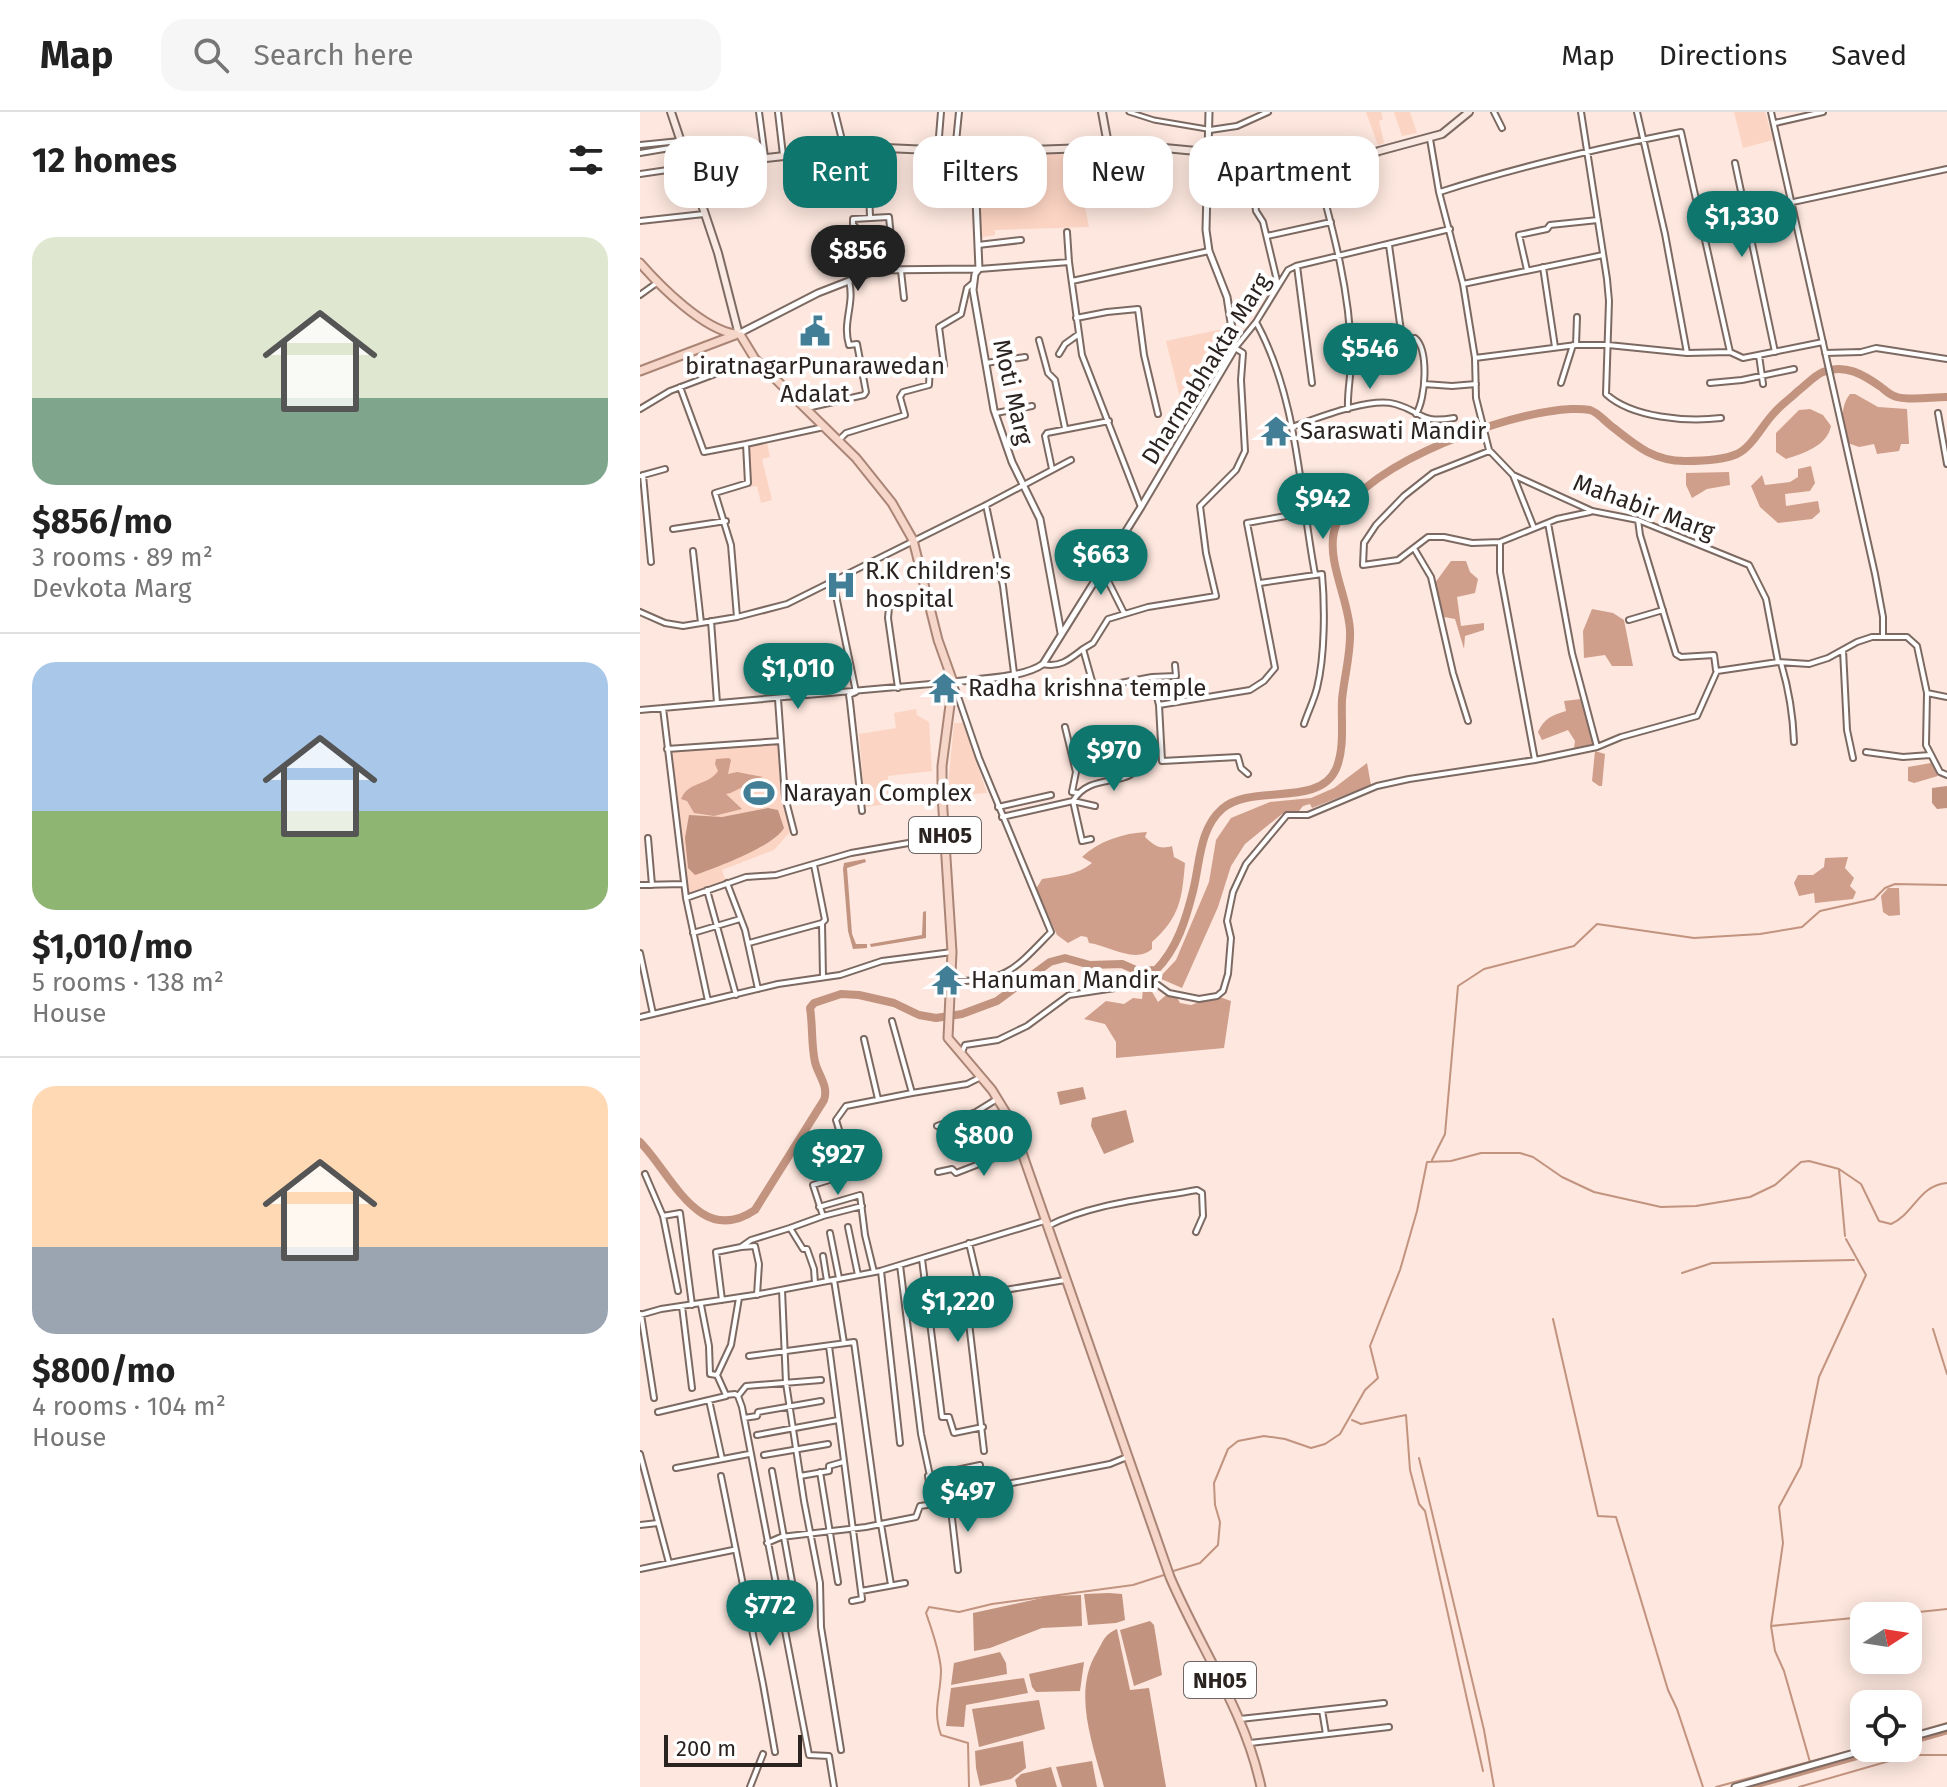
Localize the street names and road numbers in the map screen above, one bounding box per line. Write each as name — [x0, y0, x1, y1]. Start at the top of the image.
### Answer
street label: Dharmabhakta Marg — [1136, 268, 1276, 470]
street label: Moti Marg — [987, 336, 1039, 448]
street label: Mahabir Marg — [1569, 468, 1719, 546]
road number: NH05 — [909, 817, 981, 853]
road number: NH05 — [1184, 1662, 1256, 1698]

